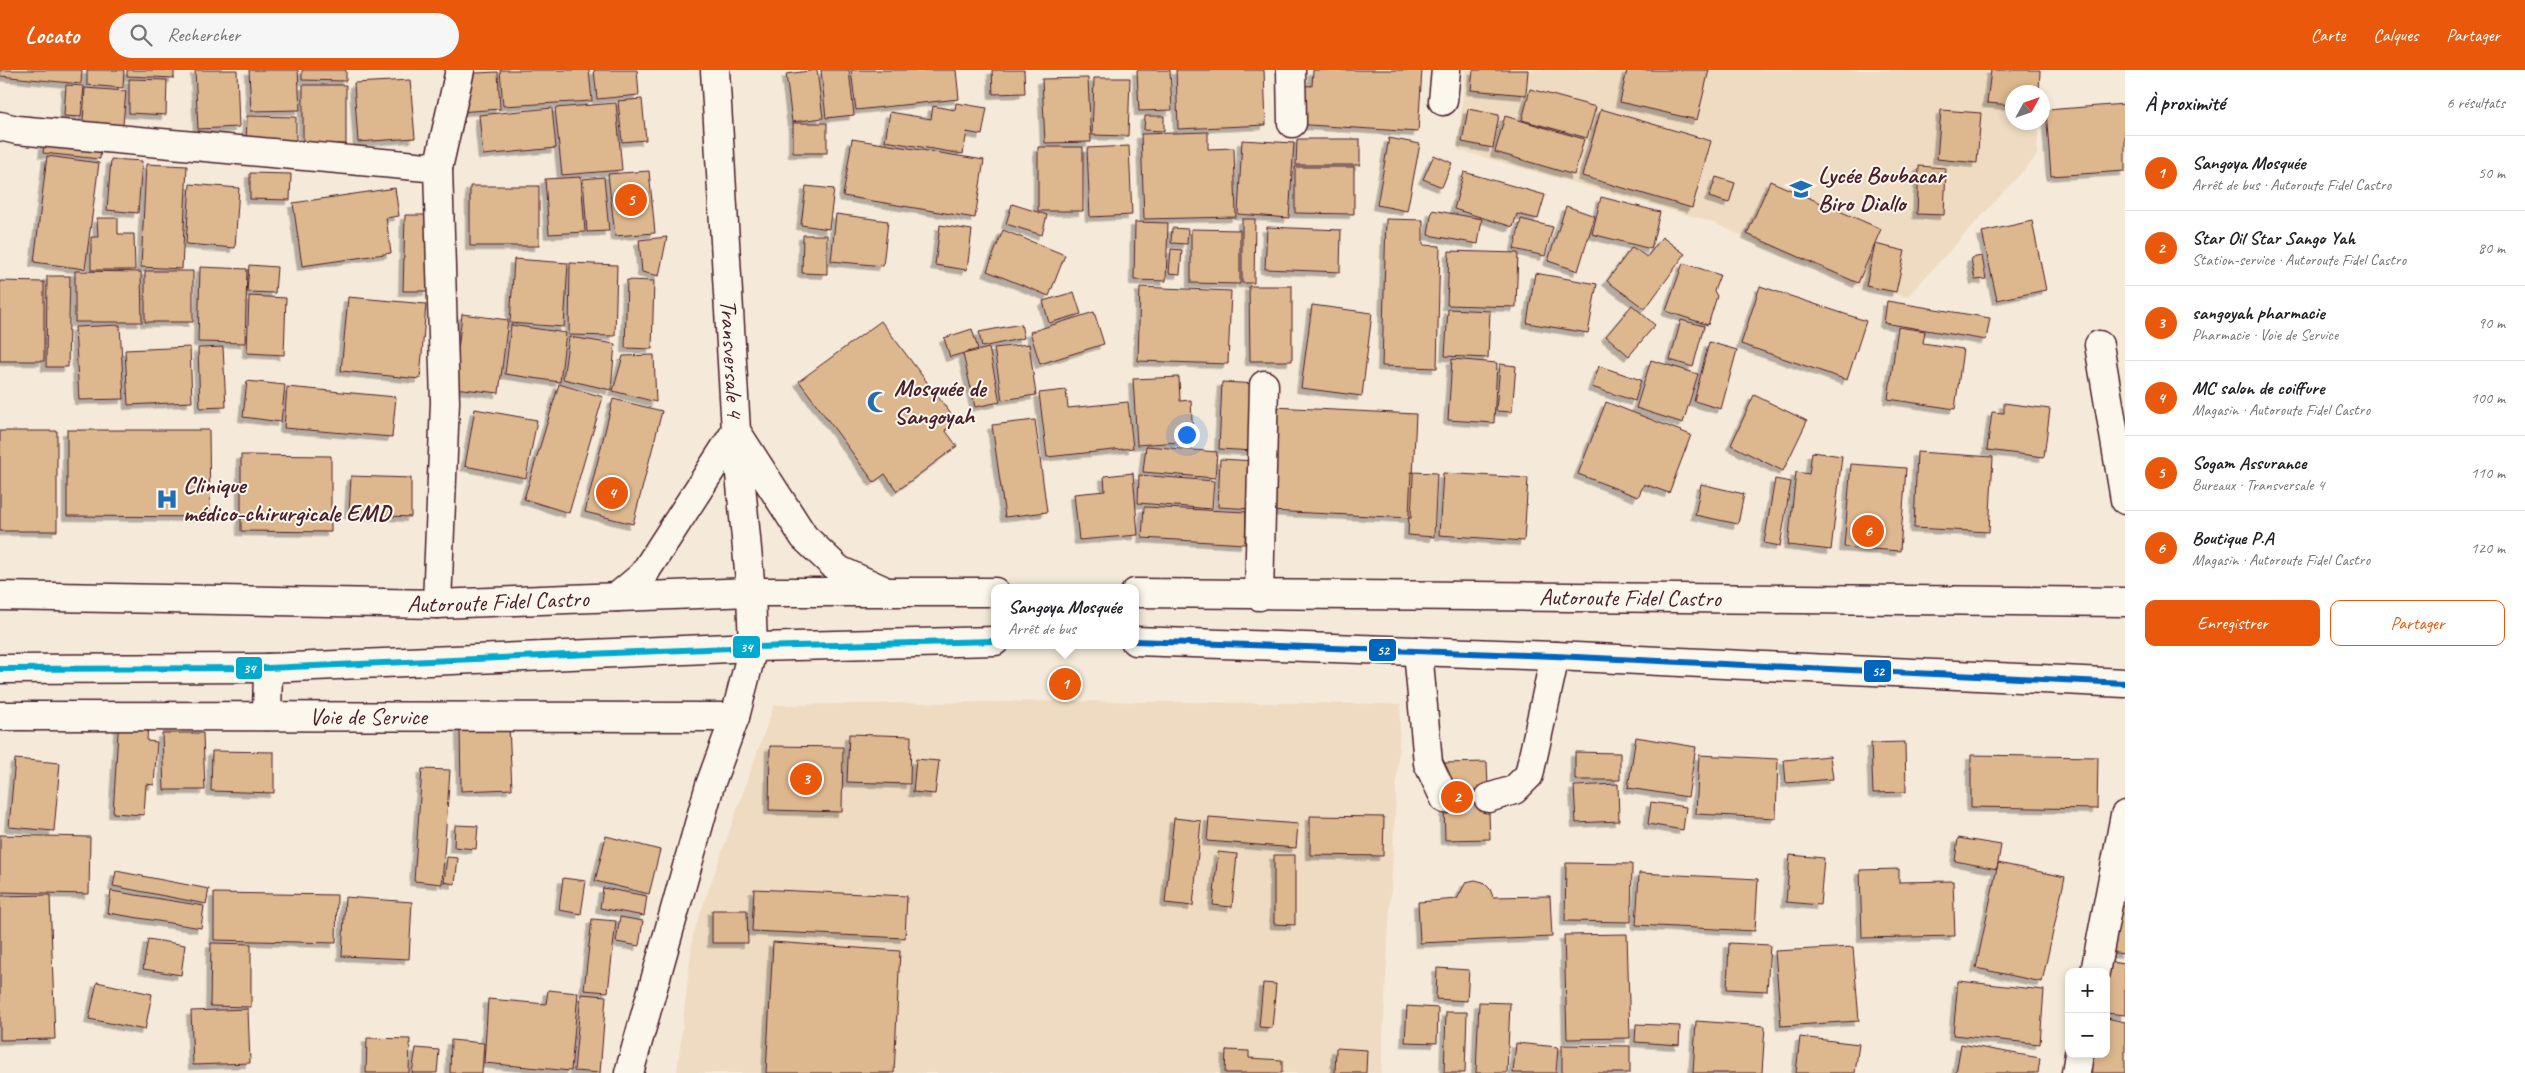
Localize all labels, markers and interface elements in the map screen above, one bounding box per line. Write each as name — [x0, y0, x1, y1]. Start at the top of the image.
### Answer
search box — [109, 13, 459, 58]
text: Locato — [25, 20, 79, 50]
icon: search — [127, 21, 155, 49]
text: Rechercher — [167, 23, 240, 47]
text: Carte — [2311, 24, 2345, 46]
text: Calques — [2373, 24, 2418, 46]
text: Partager — [2446, 24, 2500, 46]
north arrow — [2005, 85, 2050, 130]
text: À proximité — [2145, 90, 2225, 116]
text: 6 résultats — [2446, 93, 2505, 113]
text: Sangoya Mosquée — [2192, 151, 2305, 175]
place label: Lycée Boubacar Biro Diallo — [1818, 160, 1947, 218]
text: 1 — [2157, 163, 2165, 183]
text: 50 m — [2478, 163, 2505, 183]
text: Arrêt de bus · Autoroute Fidel Castro — [2192, 175, 2391, 195]
school or university icon: Lycée Boubacar Biro Diallo — [1788, 176, 1814, 202]
pin: 5 — [615, 181, 647, 219]
text: Star Oil Star Sango Yah — [2192, 226, 2355, 250]
text: 2 — [2157, 238, 2165, 258]
text: 80 m — [2478, 238, 2505, 258]
text: Station-service · Autoroute Fidel Castro — [2192, 250, 2406, 270]
street label: Transversale 4 — [713, 299, 750, 420]
text: sangoyah pharmacie — [2192, 301, 2325, 325]
text: 3 — [2157, 313, 2165, 333]
text: 90 m — [2478, 313, 2505, 333]
text: Pharmacie · Voie de Service — [2192, 325, 2338, 345]
place label: Mosquée de Sangoyah — [894, 373, 988, 431]
text: MC salon de coiffure — [2192, 376, 2324, 400]
text: 4 — [2157, 388, 2165, 408]
text: 100 m — [2471, 388, 2505, 408]
mosque icon: Mosquée de Sangoyah — [865, 389, 891, 415]
text: Magasin · Autoroute Fidel Castro — [2192, 400, 2370, 420]
your location — [1174, 422, 1200, 448]
text: Sogam Assurance — [2192, 451, 2306, 475]
text: 5 — [2158, 463, 2164, 483]
text: 110 m — [2471, 463, 2505, 483]
place label: Clinique médico-chirurgicale EMD — [183, 470, 392, 528]
pin: 4 — [596, 474, 628, 512]
text: Bureaux · Transversale 4 — [2192, 475, 2325, 495]
hospital icon: Clinique médico-chirurgicale EMD — [154, 486, 180, 512]
pin: 6 — [1852, 512, 1884, 550]
text: Boutique P.A — [2192, 526, 2273, 550]
text: 6 — [2157, 538, 2165, 558]
text: 120 m — [2471, 538, 2505, 558]
text: Magasin · Autoroute Fidel Castro — [2192, 550, 2370, 570]
street label: Autoroute Fidel Castro — [1539, 582, 1722, 613]
street label: Autoroute Fidel Castro — [407, 583, 591, 619]
popup — [991, 584, 1139, 649]
text: Sangoya Mosquée — [1008, 595, 1122, 619]
button: Enregistrer — [2145, 600, 2320, 646]
button: Partager — [2330, 600, 2505, 646]
text: Arrêt de bus — [1008, 619, 1076, 639]
line badge: 34 — [732, 635, 761, 659]
line badge: 52 — [1368, 638, 1397, 662]
text: 34 — [740, 639, 754, 656]
text: 52 — [1377, 642, 1391, 659]
line badge: 34 — [235, 656, 263, 680]
line badge: 52 — [1863, 659, 1892, 683]
text: 34 — [243, 660, 257, 677]
text: 52 — [1872, 663, 1886, 680]
pin: 1 — [1049, 665, 1081, 703]
street label: Voie de Service — [309, 701, 429, 732]
pin: 3 — [790, 760, 822, 798]
pin: 2 — [1441, 778, 1473, 816]
map controls — [2065, 968, 2110, 1058]
button: + — [2065, 968, 2110, 1013]
button: − — [2065, 1013, 2110, 1058]

